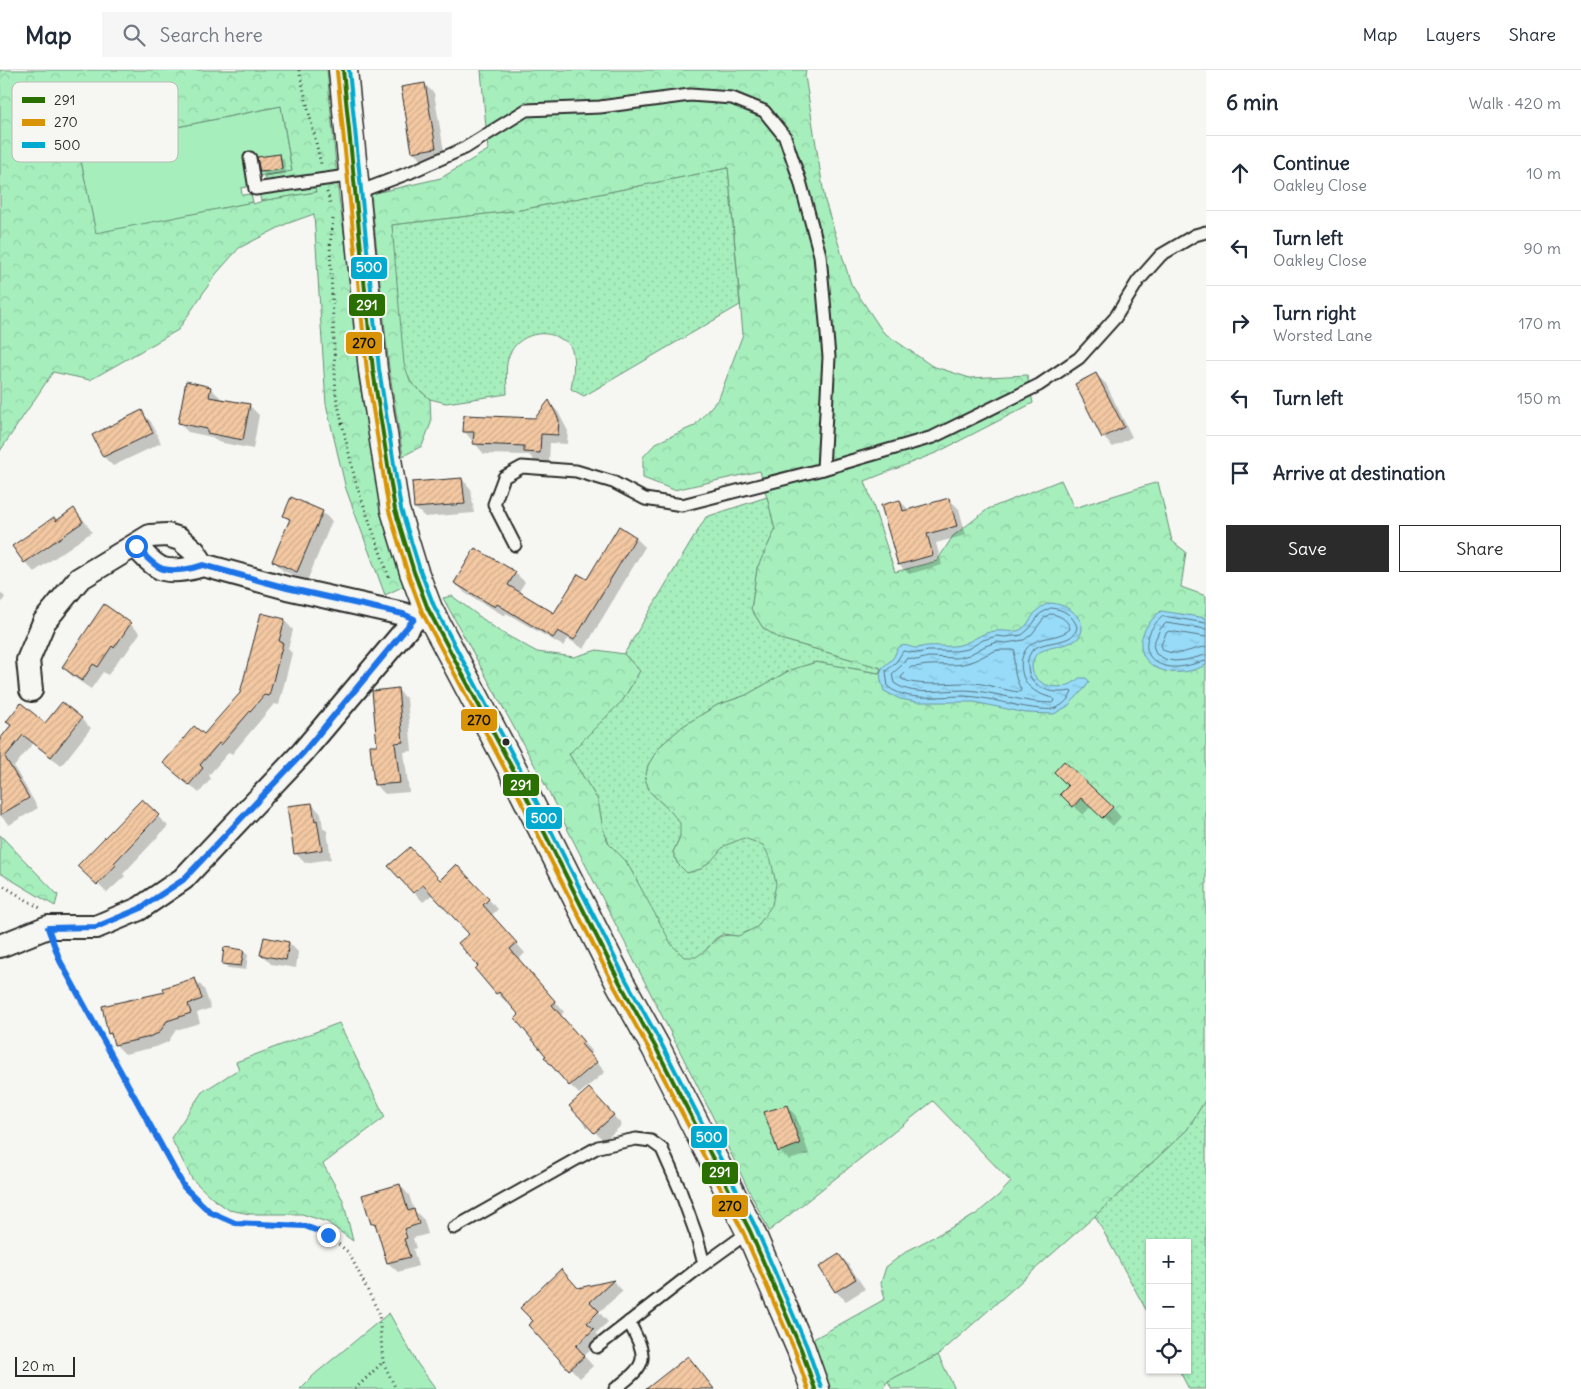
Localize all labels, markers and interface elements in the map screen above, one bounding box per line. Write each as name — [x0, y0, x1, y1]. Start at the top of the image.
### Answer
search box — [102, 12, 452, 57]
text: Map — [25, 20, 72, 50]
icon: search — [120, 21, 148, 49]
text: Search here — [160, 23, 263, 47]
text: Map — [1362, 23, 1397, 46]
text: Layers — [1425, 23, 1481, 46]
text: Share — [1509, 23, 1556, 46]
legend — [12, 82, 178, 162]
text: 6 min — [1226, 89, 1278, 116]
text: 291 — [54, 91, 75, 109]
text: Walk · 420 m — [1469, 93, 1561, 113]
text: 270 — [54, 113, 78, 131]
text: 500 — [54, 136, 80, 154]
text: Continue — [1273, 151, 1350, 175]
icon: ahead — [1226, 159, 1254, 187]
text: 10 m — [1526, 163, 1561, 183]
text: Oakley Close — [1273, 175, 1367, 195]
text: Turn left — [1273, 226, 1343, 250]
icon: left — [1226, 234, 1254, 262]
text: 90 m — [1523, 238, 1561, 258]
text: Oakley Close — [1273, 250, 1367, 270]
line badge: 500 — [350, 256, 388, 280]
text: 500 — [356, 258, 382, 276]
line badge: 291 — [348, 293, 386, 317]
text: 291 — [356, 296, 378, 314]
text: Turn right — [1273, 301, 1356, 325]
icon: right — [1226, 309, 1254, 337]
text: 170 m — [1518, 313, 1561, 333]
text: Worsted Lane — [1273, 325, 1372, 345]
line badge: 270 — [345, 331, 383, 355]
text: 270 — [352, 334, 376, 352]
icon: left — [1226, 384, 1254, 412]
text: Turn left — [1273, 386, 1343, 410]
text: 150 m — [1517, 388, 1561, 408]
icon: arrive — [1226, 459, 1254, 487]
text: Arrive at destination — [1273, 461, 1446, 485]
button: Save — [1226, 525, 1389, 572]
button: Share — [1399, 525, 1561, 572]
route start — [125, 535, 148, 558]
line badge: 270 — [460, 708, 498, 732]
text: 270 — [467, 711, 491, 729]
unlabelled marker — [501, 737, 511, 747]
line badge: 291 — [502, 773, 540, 797]
text: 291 — [510, 776, 532, 794]
line badge: 500 — [525, 806, 563, 830]
text: 500 — [531, 809, 557, 827]
line badge: 500 — [690, 1125, 728, 1149]
text: 500 — [696, 1128, 722, 1146]
line badge: 291 — [701, 1161, 739, 1185]
text: 291 — [709, 1163, 731, 1181]
line badge: 270 — [711, 1194, 749, 1218]
text: 270 — [718, 1197, 742, 1215]
route end — [317, 1224, 340, 1247]
map controls — [1146, 1239, 1191, 1374]
button: + — [1146, 1239, 1191, 1284]
button: − — [1146, 1284, 1191, 1329]
button: locate — [1146, 1329, 1191, 1374]
scale bar — [15, 1354, 75, 1377]
text: 20 m — [22, 1357, 55, 1375]

